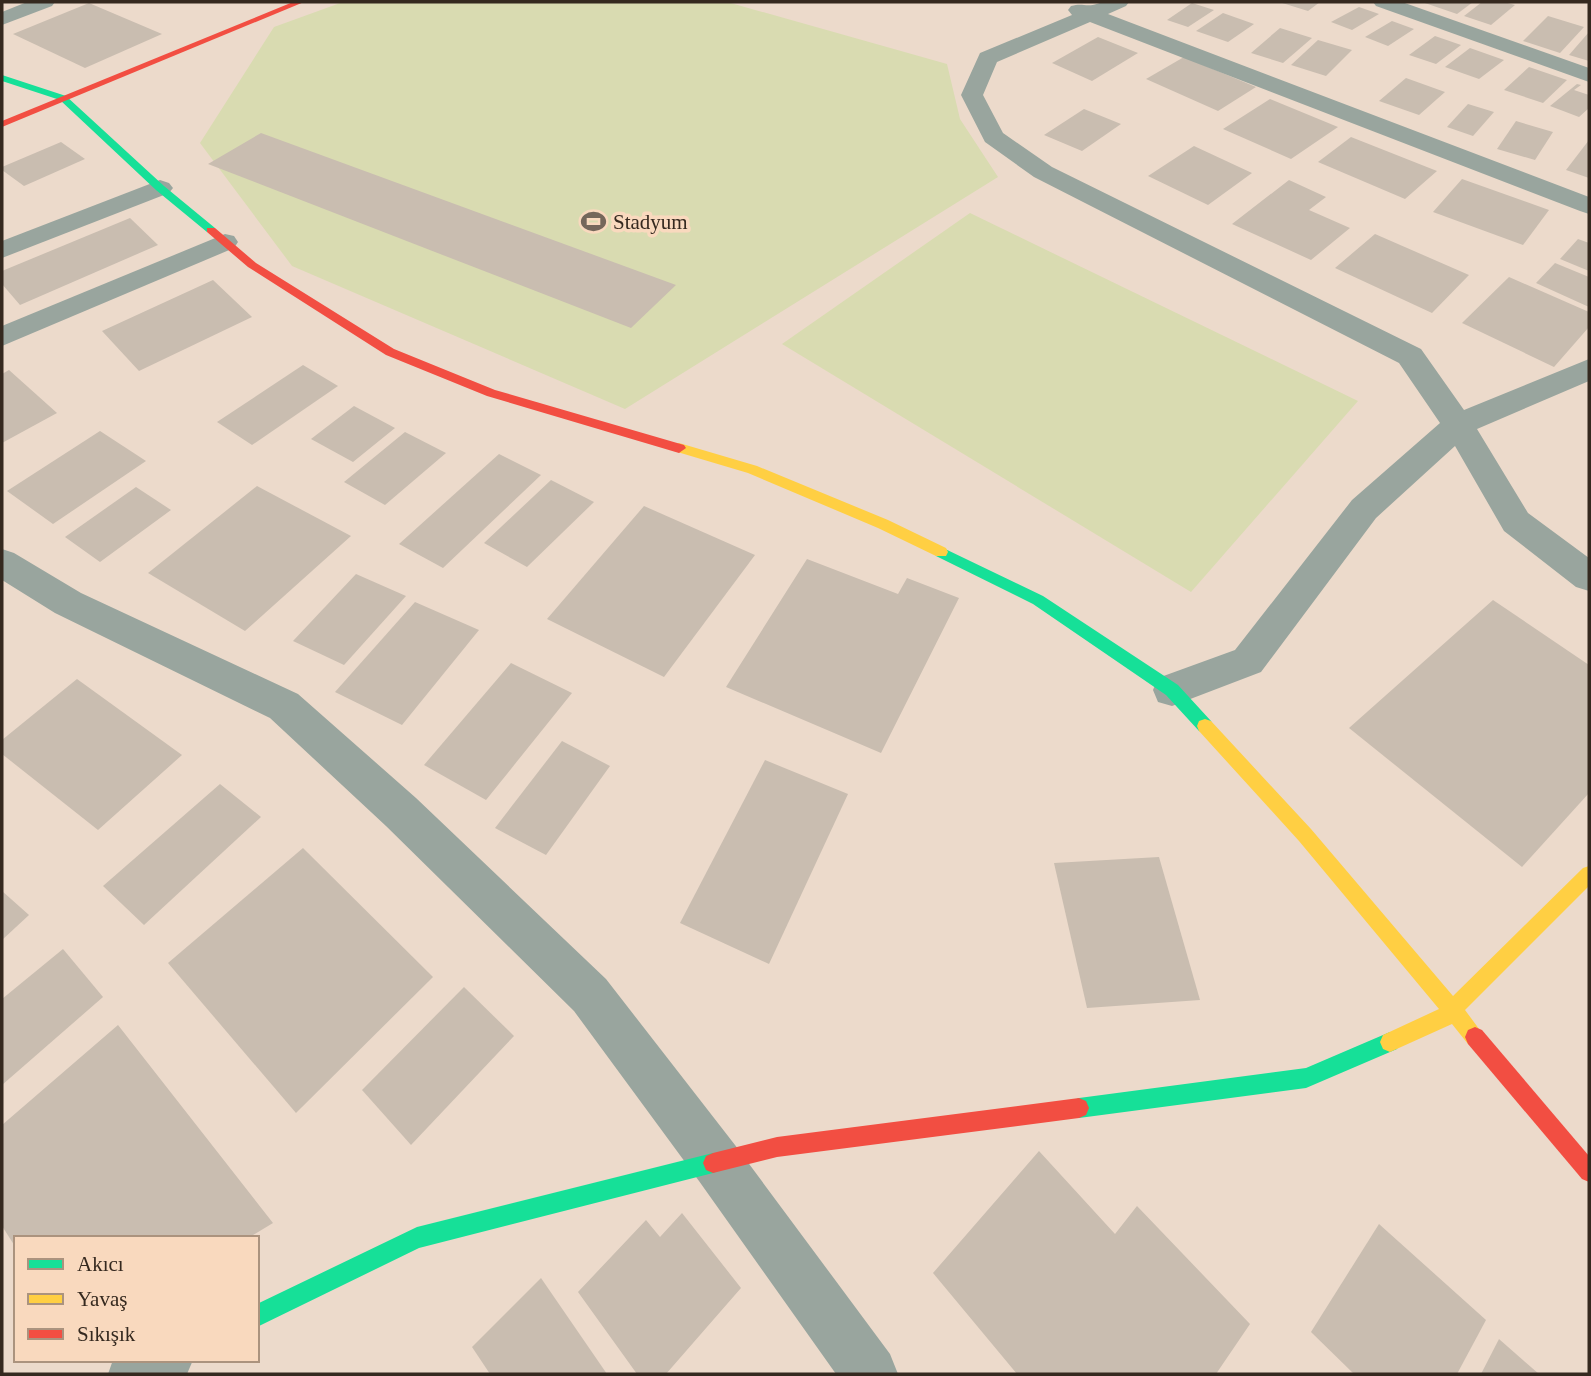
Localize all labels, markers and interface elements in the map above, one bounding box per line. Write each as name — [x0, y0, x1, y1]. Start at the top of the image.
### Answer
sports icon: Stadyum — [579, 208, 607, 236]
place label: Stadyum — [613, 210, 688, 234]
legend — [14, 1236, 259, 1362]
text: Akıcı — [77, 1252, 124, 1276]
text: Yavaş — [77, 1287, 127, 1311]
text: Sıkışık — [77, 1322, 136, 1346]

